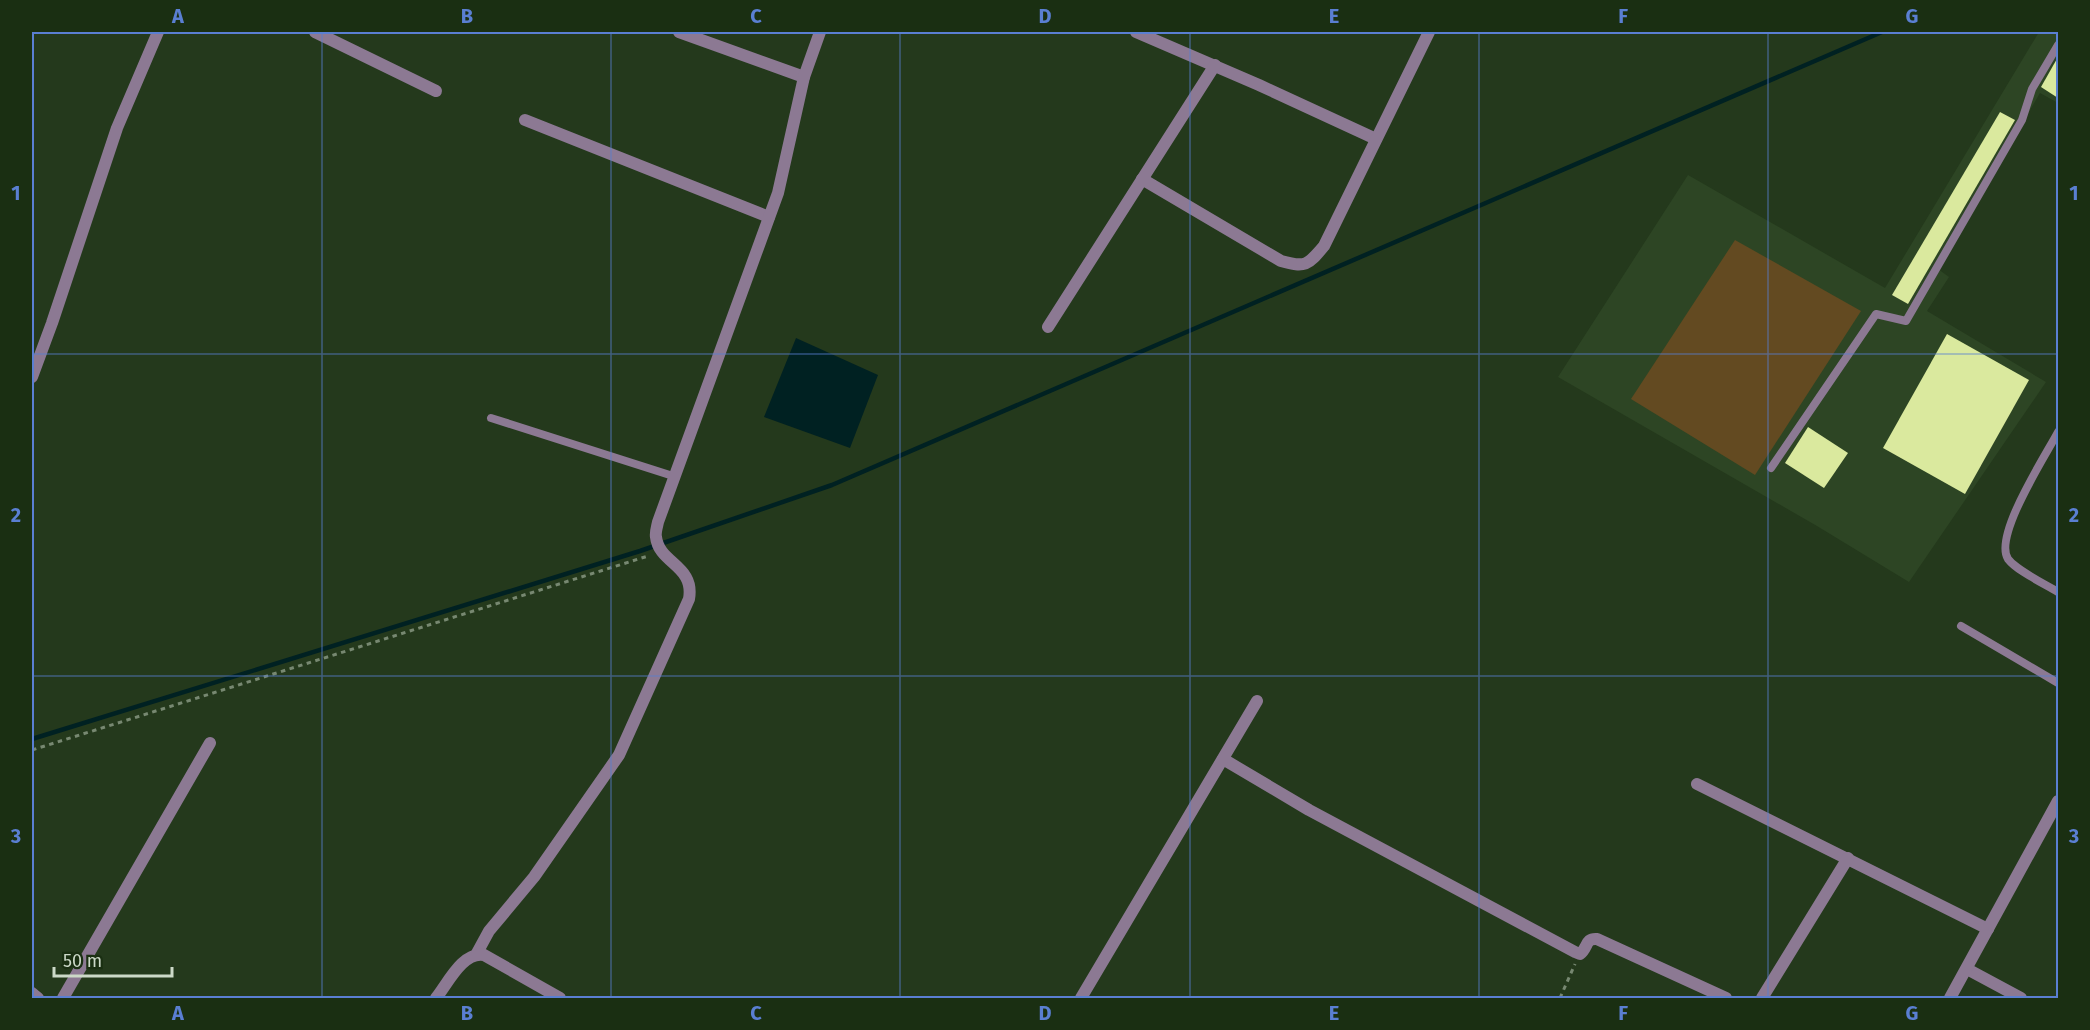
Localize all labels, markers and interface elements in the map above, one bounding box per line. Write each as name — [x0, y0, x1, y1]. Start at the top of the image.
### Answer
text: A — [171, 4, 185, 28]
text: B — [461, 4, 473, 28]
text: C — [750, 4, 762, 28]
text: D — [1038, 4, 1052, 28]
text: E — [1329, 4, 1339, 28]
text: F — [1618, 4, 1628, 28]
text: G — [1906, 4, 1918, 28]
text: 1 — [11, 181, 21, 205]
text: 1 — [2069, 181, 2079, 205]
text: 2 — [11, 503, 21, 527]
text: 2 — [2069, 503, 2079, 527]
text: 3 — [10, 824, 21, 848]
text: 3 — [2068, 824, 2079, 848]
scale bar — [54, 940, 172, 978]
text: 50 m — [63, 950, 102, 972]
text: A — [171, 1001, 185, 1025]
text: B — [461, 1001, 473, 1025]
text: C — [750, 1001, 762, 1025]
text: D — [1038, 1001, 1052, 1025]
text: E — [1329, 1001, 1339, 1025]
text: F — [1618, 1001, 1628, 1025]
text: G — [1906, 1001, 1918, 1025]

